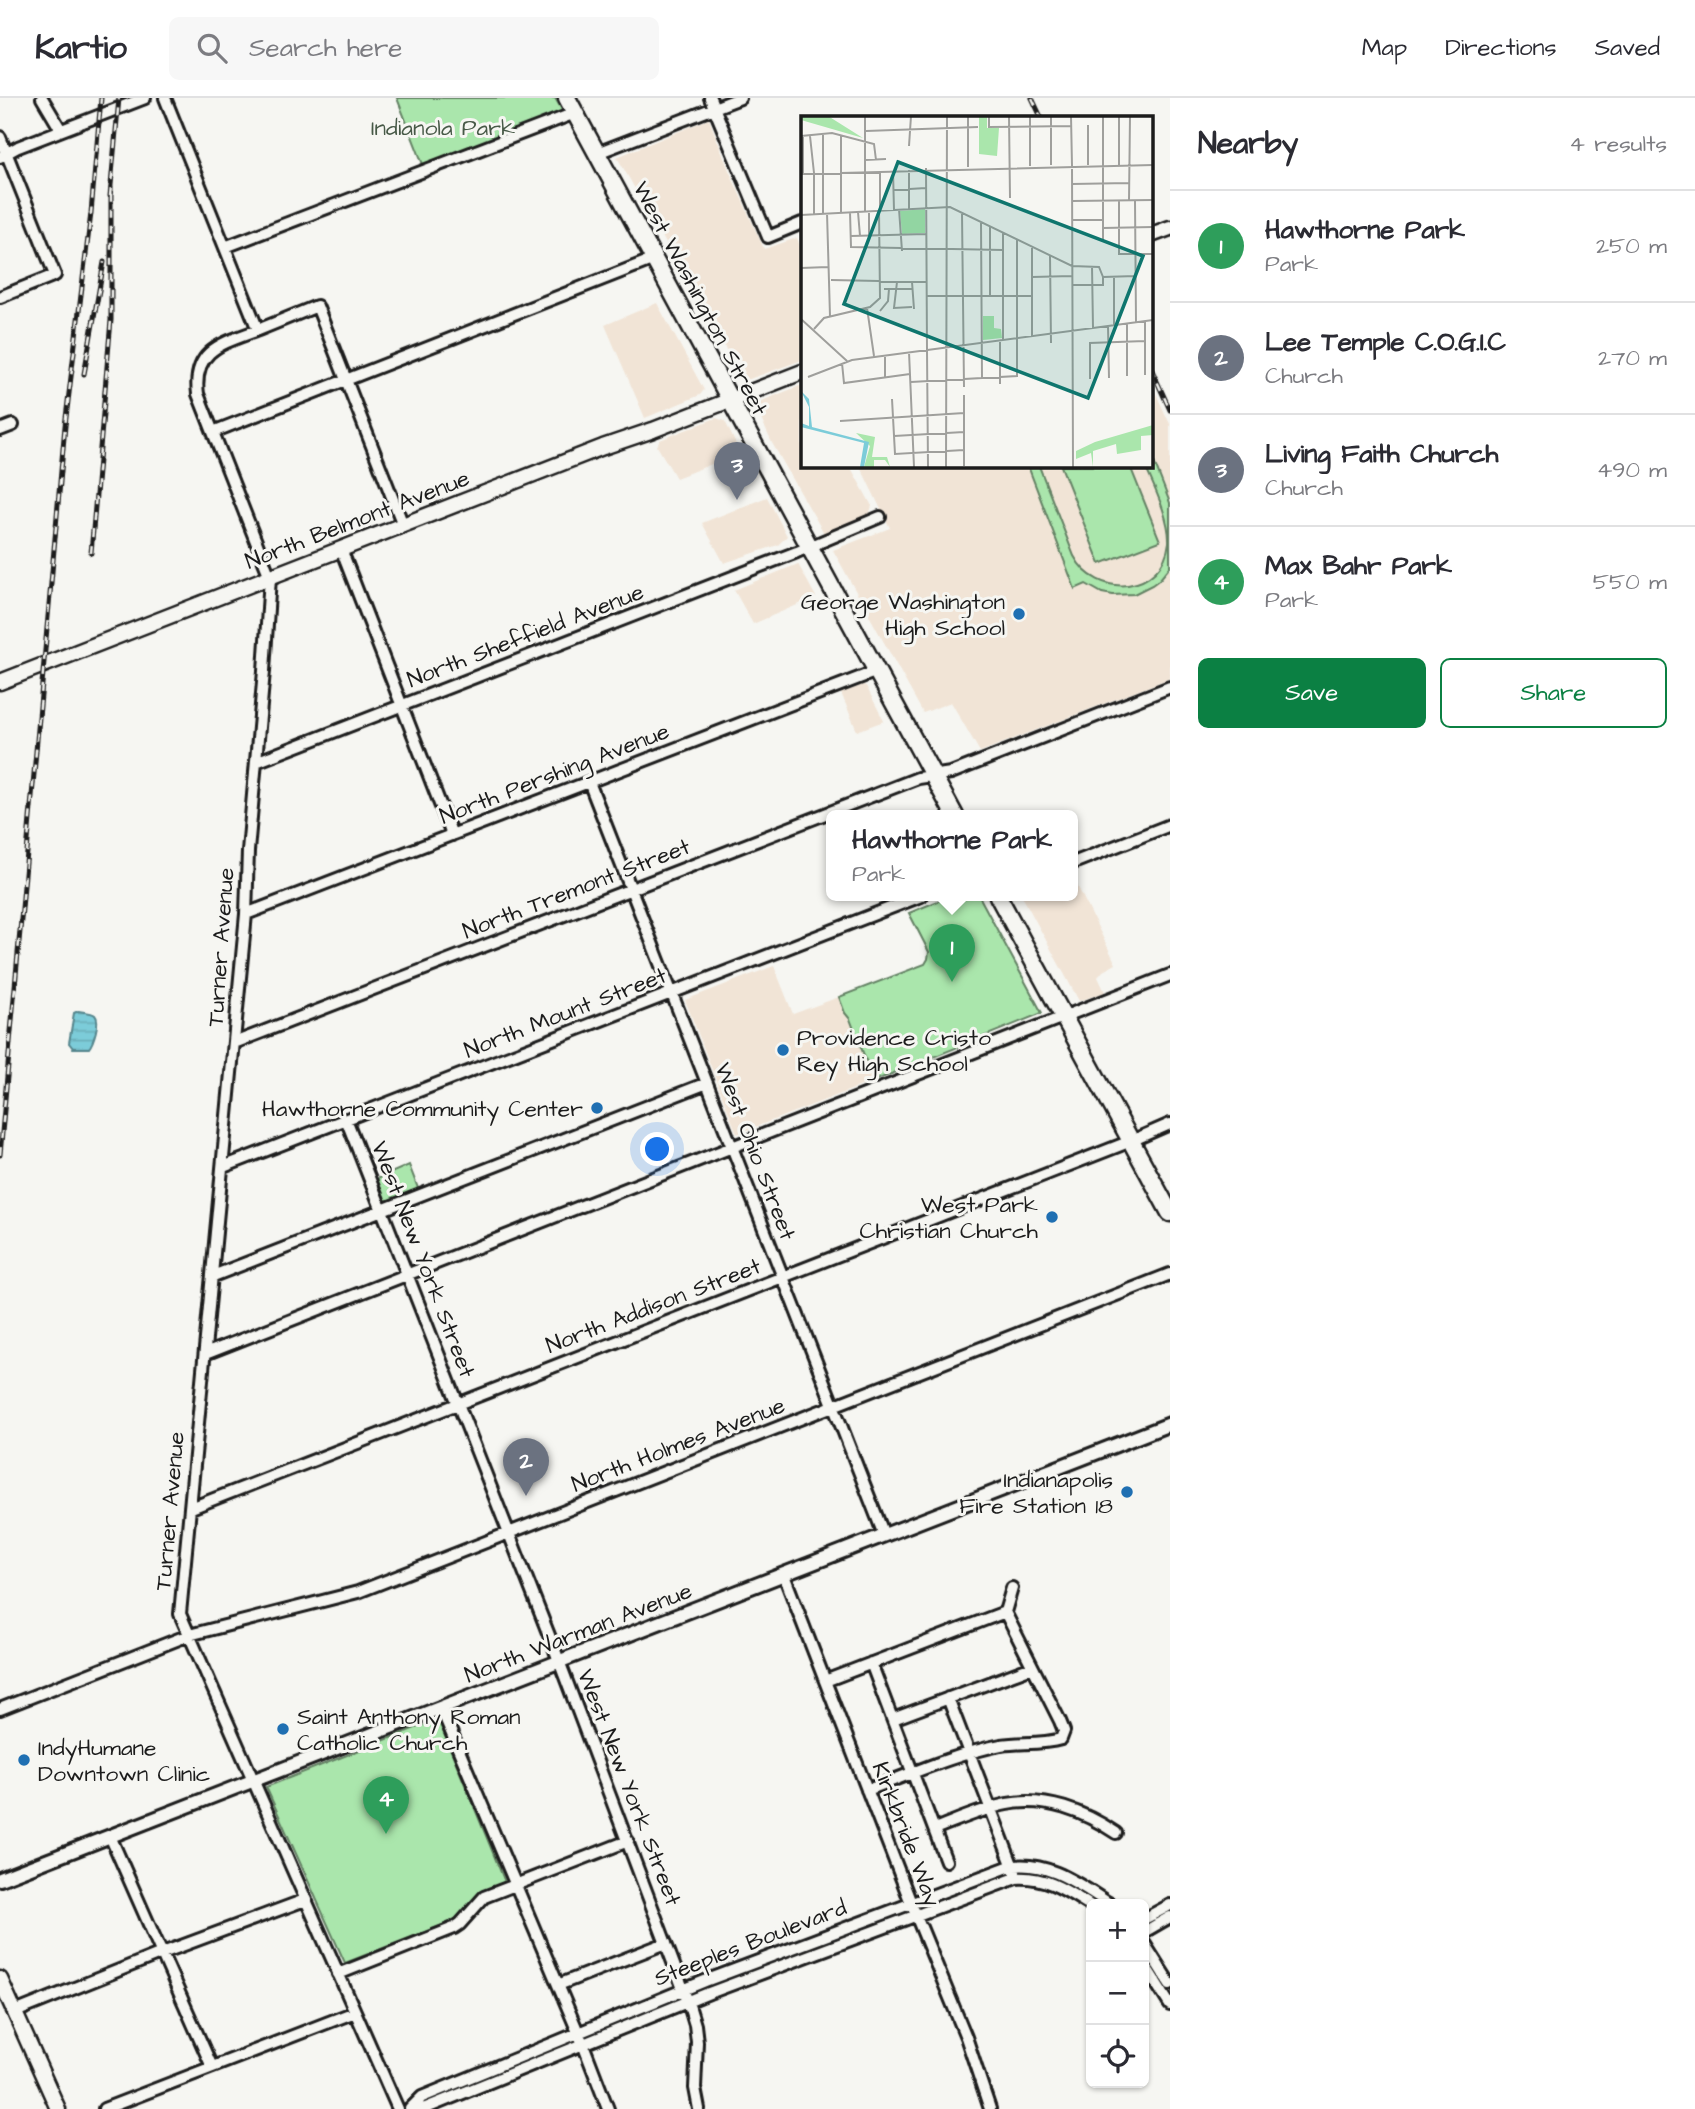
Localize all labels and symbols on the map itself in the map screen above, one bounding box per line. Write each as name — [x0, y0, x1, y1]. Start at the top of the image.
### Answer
park label: Indianola Park — [371, 112, 515, 144]
inset map — [801, 116, 1152, 467]
street label: West Washington Street — [624, 176, 776, 422]
pin: 3 — [714, 442, 760, 500]
street label: North Belmont Avenue — [241, 462, 474, 578]
street label: North Sheffield Avenue — [402, 576, 648, 696]
place label: George Washington High School — [801, 586, 1005, 645]
marker: George Washington High School — [1011, 606, 1027, 622]
street label: North Pershing Avenue — [435, 715, 674, 833]
street label: North Tremont Street — [458, 831, 695, 947]
street label: Turner Avenue — [199, 867, 243, 1028]
pin: 1 — [929, 924, 975, 982]
street label: North Mount Street — [459, 959, 672, 1066]
place label: Providence Cristo Rey High School — [797, 1022, 991, 1081]
marker: Providence Cristo Rey High School — [775, 1042, 791, 1058]
street label: West Ohio Street — [707, 1058, 804, 1245]
place label: Hawthorne Community Center — [262, 1093, 583, 1126]
marker: Hawthorne Community Center — [589, 1100, 605, 1116]
your location — [640, 1132, 674, 1166]
street label: West New York Street — [363, 1136, 483, 1383]
place label: West Park Christian Church — [859, 1189, 1039, 1247]
marker: West Park Christian Church — [1044, 1209, 1060, 1225]
street label: North Addison Street — [541, 1250, 766, 1362]
street label: North Holmes Avenue — [567, 1389, 790, 1500]
street label: Turner Avenue — [147, 1430, 193, 1592]
pin: 2 — [503, 1438, 549, 1496]
place label: Indianapolis Fire Station 18 — [959, 1464, 1113, 1522]
marker: Indianapolis Fire Station 18 — [1119, 1484, 1135, 1500]
street label: North Warman Avenue — [460, 1575, 697, 1691]
street label: West New York Street — [569, 1664, 689, 1911]
place label: Saint Anthony Roman Catholic Church — [297, 1701, 521, 1759]
marker: Saint Anthony Roman Catholic Church — [275, 1721, 291, 1737]
place label: IndyHumane Downtown Clinic — [38, 1732, 210, 1790]
marker: IndyHumane Downtown Clinic — [16, 1752, 32, 1768]
street label: Kirkbride Way — [863, 1757, 949, 1912]
pin: 4 — [363, 1776, 409, 1834]
street label: Steeples Boulevard — [650, 1891, 851, 1994]

